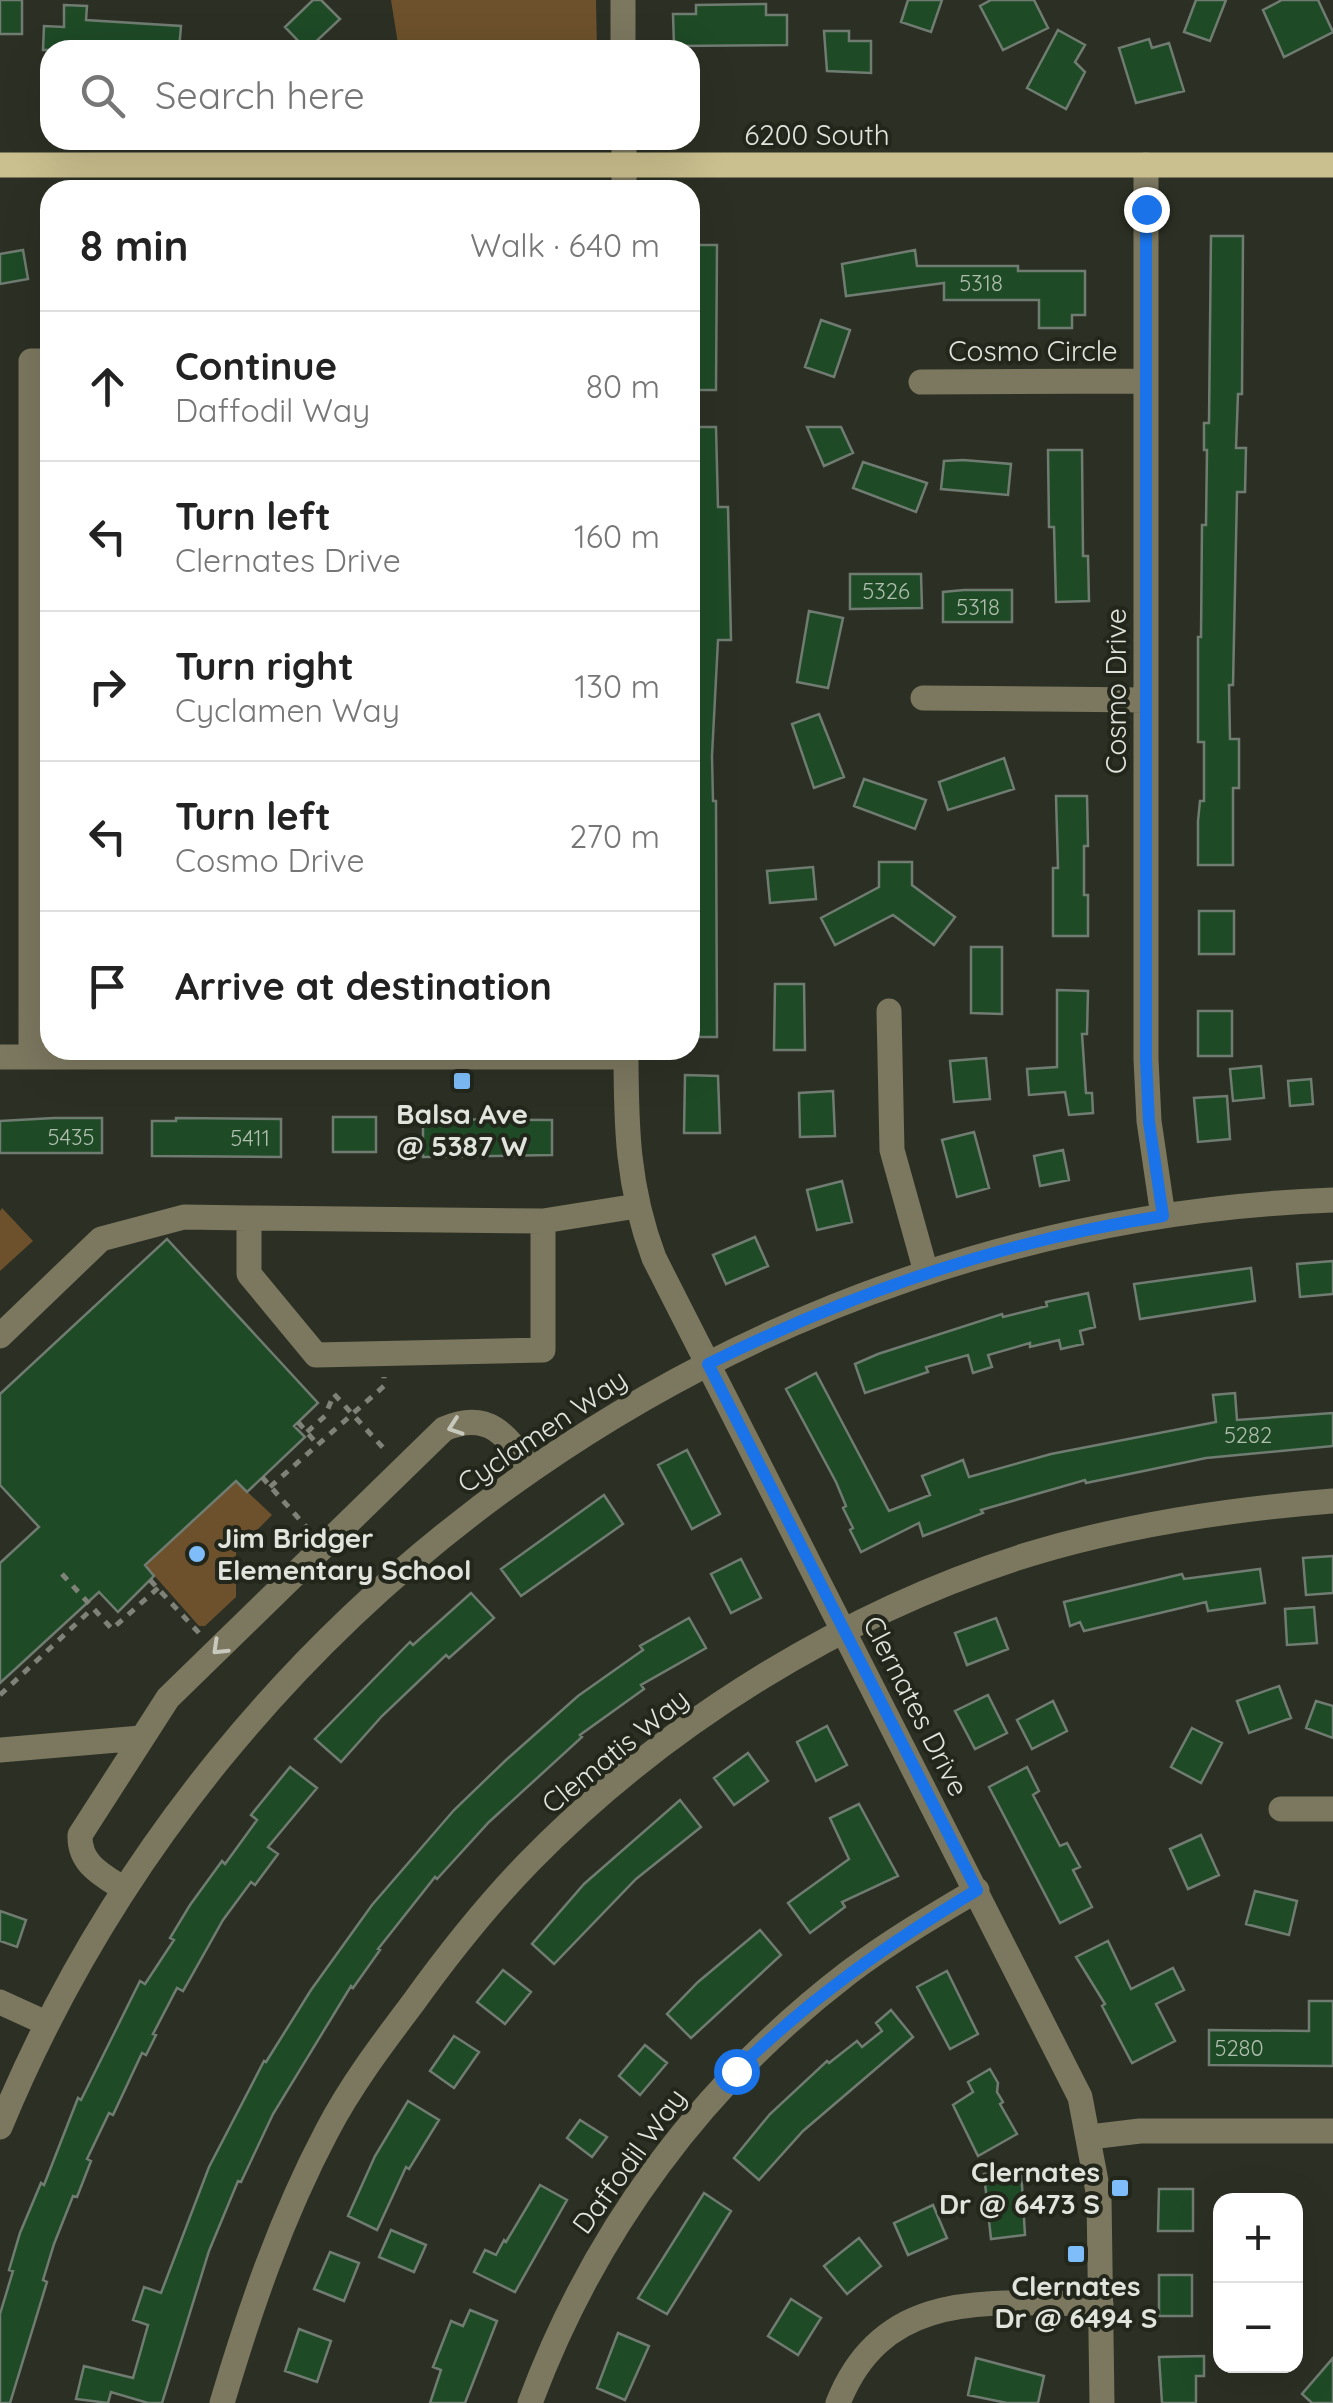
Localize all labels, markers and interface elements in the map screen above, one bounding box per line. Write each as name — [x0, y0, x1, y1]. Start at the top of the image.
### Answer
search box — [40, 40, 700, 150]
icon: search — [75, 68, 130, 123]
text: Search here — [155, 71, 365, 119]
street label: 6200 South — [744, 117, 890, 152]
route end — [1124, 187, 1170, 233]
text: 8 min — [80, 219, 188, 272]
text: Walk · 640 m — [470, 225, 660, 265]
house number: 5318 — [959, 269, 1003, 297]
street label: Cosmo Circle — [948, 333, 1118, 368]
text: Continue — [175, 342, 337, 390]
icon: ahead — [80, 359, 135, 414]
text: 80 m — [586, 366, 660, 406]
text: Daffodil Way — [175, 390, 370, 430]
text: Turn left — [175, 492, 331, 540]
icon: left — [80, 509, 135, 564]
text: 160 m — [574, 516, 660, 556]
text: Clernates Drive — [175, 540, 401, 580]
house number: 5326 — [862, 577, 910, 605]
house number: 5318 — [956, 593, 1000, 621]
street label: Cosmo Drive — [1098, 608, 1133, 774]
text: Turn right — [175, 642, 354, 690]
icon: right — [80, 659, 135, 714]
text: 130 m — [574, 666, 660, 706]
text: Cyclamen Way — [175, 690, 400, 730]
text: Turn left — [175, 792, 331, 840]
icon: left — [80, 809, 135, 864]
text: 270 m — [569, 816, 660, 856]
text: Cosmo Drive — [175, 840, 365, 880]
icon: arrive — [80, 959, 135, 1014]
text: Arrive at destination — [175, 962, 552, 1010]
marker: Balsa Ave @ 5387 W — [451, 1070, 473, 1092]
place label: Balsa Ave @ 5387 W — [396, 1096, 528, 1163]
house number: 5435 — [47, 1123, 95, 1151]
house number: 5411 — [230, 1124, 270, 1152]
street label: Cyclamen Way — [450, 1361, 633, 1500]
one-way arrow — [448, 1416, 465, 1436]
house number: 5282 — [1224, 1421, 1272, 1449]
place label: Jim Bridger Elementary School — [217, 1520, 472, 1587]
marker: Jim Bridger Elementary School — [186, 1543, 208, 1565]
street label: Clernates Drive — [856, 1610, 977, 1802]
one-way arrow — [213, 1636, 231, 1654]
street label: Clematis Way — [534, 1681, 695, 1820]
house number: 5280 — [1214, 2034, 1264, 2062]
route start — [714, 2049, 760, 2095]
street label: Daffodil Way — [564, 2081, 693, 2240]
place label: Clernates Dr @ 6473 S — [939, 2154, 1100, 2221]
marker: Clernates Dr @ 6473 S — [1109, 2177, 1131, 2199]
map controls — [1213, 2193, 1303, 2373]
button: + — [1213, 2193, 1303, 2283]
marker: Clernates Dr @ 6494 S — [1065, 2243, 1087, 2265]
place label: Clernates Dr @ 6494 S — [994, 2268, 1158, 2335]
button: − — [1213, 2283, 1303, 2373]

